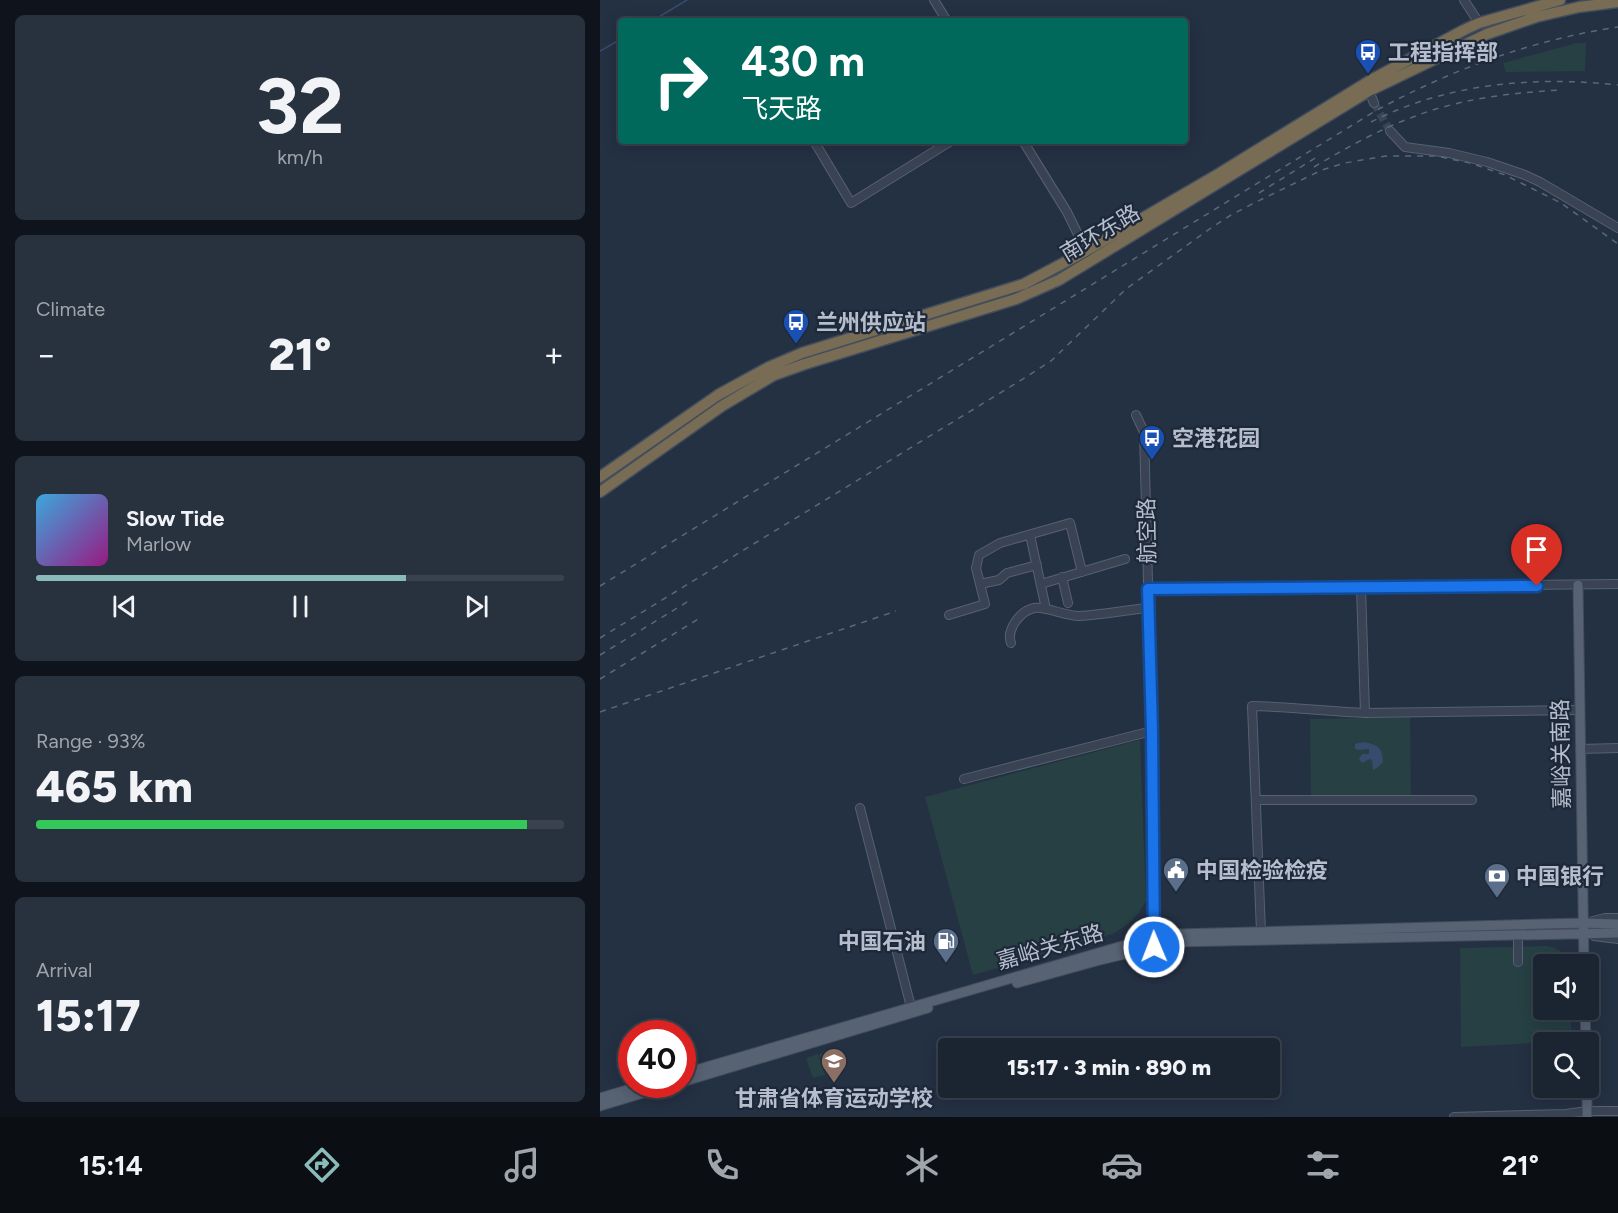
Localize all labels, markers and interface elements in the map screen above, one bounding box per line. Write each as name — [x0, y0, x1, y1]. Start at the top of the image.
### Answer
text: 430 m — [741, 36, 865, 87]
bus stop icon: 工程指挥部 — [1353, 37, 1383, 75]
place label: 工程指挥部 — [1388, 39, 1498, 66]
icon: right — [642, 42, 720, 120]
text: 32 — [256, 59, 344, 153]
text: 飞天路 — [741, 92, 822, 125]
text: km/h — [277, 145, 323, 169]
street label: 南环东路 — [1055, 199, 1145, 267]
text: Climate — [36, 297, 105, 321]
bus stop icon: 兰州供应站 — [781, 307, 811, 345]
place label: 兰州供应站 — [816, 309, 926, 336]
text: 21° — [269, 327, 331, 381]
text: − — [36, 335, 57, 374]
text: + — [543, 335, 564, 374]
bus stop icon: 空港花园 — [1137, 423, 1167, 461]
place label: 空港花园 — [1172, 425, 1260, 452]
street label: 航空路 — [1133, 498, 1161, 564]
text: Slow Tide — [126, 505, 225, 532]
pin — [1511, 524, 1562, 586]
text: Marlow — [126, 532, 191, 556]
icon: arrive — [1520, 533, 1553, 566]
icon: previous — [108, 590, 141, 623]
icon: pause — [284, 590, 317, 623]
icon: next — [460, 590, 493, 623]
street label: 嘉峪关南路 — [1547, 699, 1575, 809]
text: Range · 93% — [36, 729, 145, 753]
text: 465 km — [36, 759, 193, 813]
public building icon: 中国检验检疫 — [1161, 855, 1191, 893]
place label: 中国检验检疫 — [1196, 857, 1328, 884]
bank icon: 中国银行 — [1482, 861, 1512, 899]
place label: 中国银行 — [1516, 863, 1604, 890]
position arrow — [1122, 915, 1186, 979]
street label: 嘉峪关东路 — [993, 919, 1107, 975]
fuel station icon: 中国石油 — [931, 926, 961, 964]
place label: 中国石油 — [838, 928, 926, 955]
map controls — [1533, 954, 1599, 1098]
button: sound — [1533, 954, 1599, 1020]
text: Arrival — [36, 958, 92, 982]
text: 15:17 — [36, 988, 141, 1042]
speed limit sign: 40 — [618, 1020, 696, 1098]
button: search — [1533, 1032, 1599, 1098]
school or university icon: 甘肃省体育运动学校 — [819, 1046, 849, 1084]
text: 15:17 · 3 min · 890 m — [1007, 1054, 1211, 1081]
place label: 甘肃省体育运动学校 — [735, 1085, 933, 1112]
icon: directions — [301, 1144, 343, 1186]
icon: music — [501, 1144, 543, 1186]
icon: phone — [701, 1144, 743, 1186]
icon: climate — [901, 1144, 943, 1186]
icon: car — [1101, 1144, 1143, 1186]
icon: filters — [1302, 1144, 1344, 1186]
text: 15:14 — [79, 1149, 143, 1182]
text: 21° — [1502, 1149, 1539, 1182]

